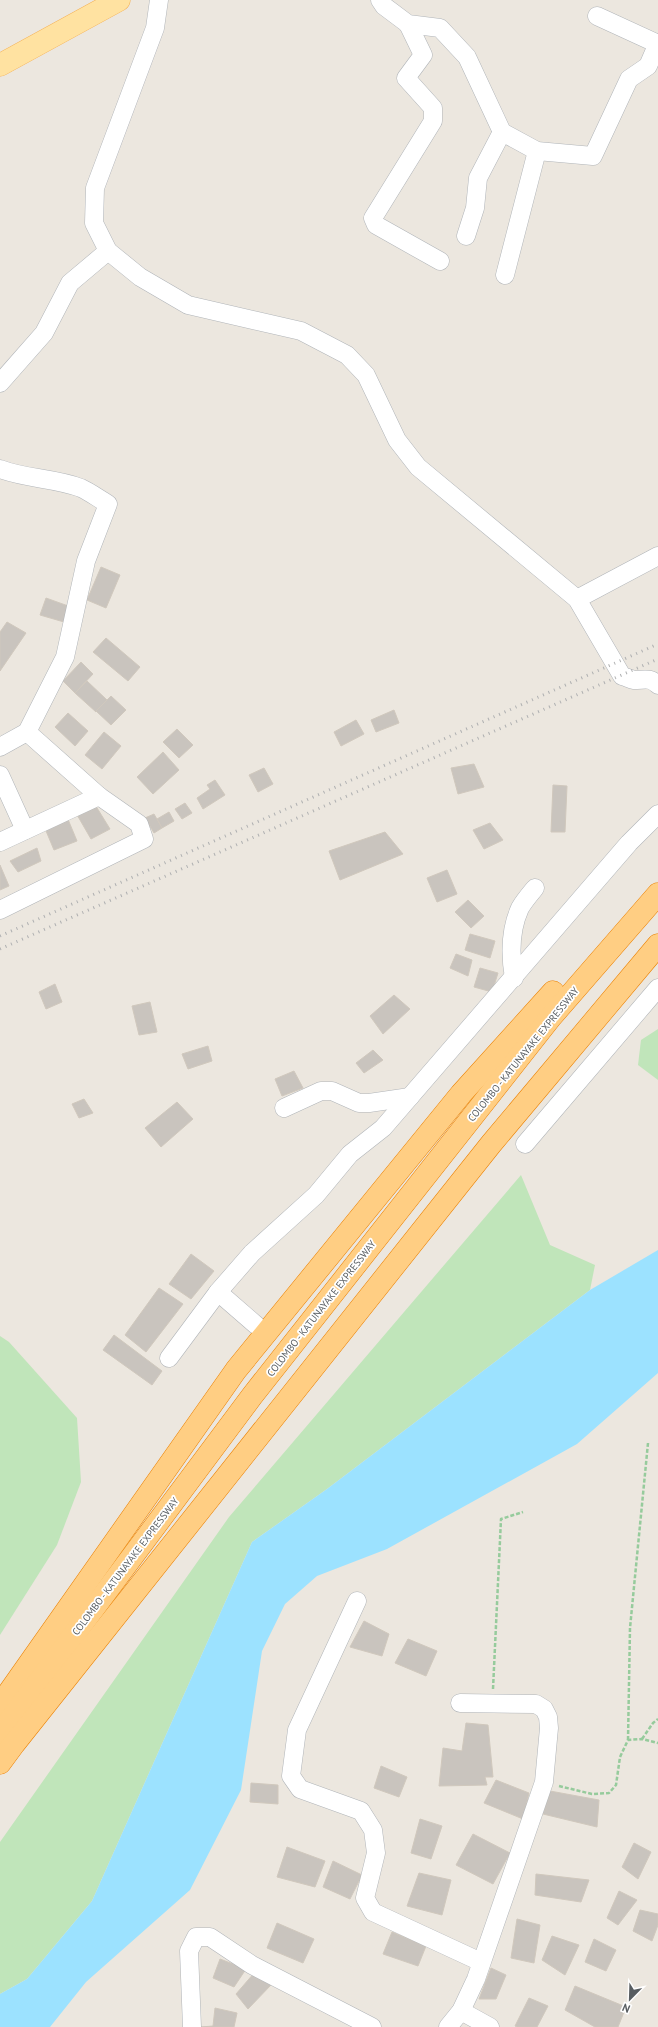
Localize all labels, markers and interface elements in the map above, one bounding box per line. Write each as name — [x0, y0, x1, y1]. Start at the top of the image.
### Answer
street label: COLOMBO - KATUNAYAKE EXPRESSWAY — [465, 984, 582, 1124]
street label: COLOMBO - KATUNAYAKE EXPRESSWAY — [264, 1237, 379, 1379]
street label: COLOMBO - KATUNAYAKE EXPRESSWAY — [69, 1494, 182, 1638]
north arrow — [610, 1979, 650, 2019]
text: N — [620, 2000, 632, 2016]

